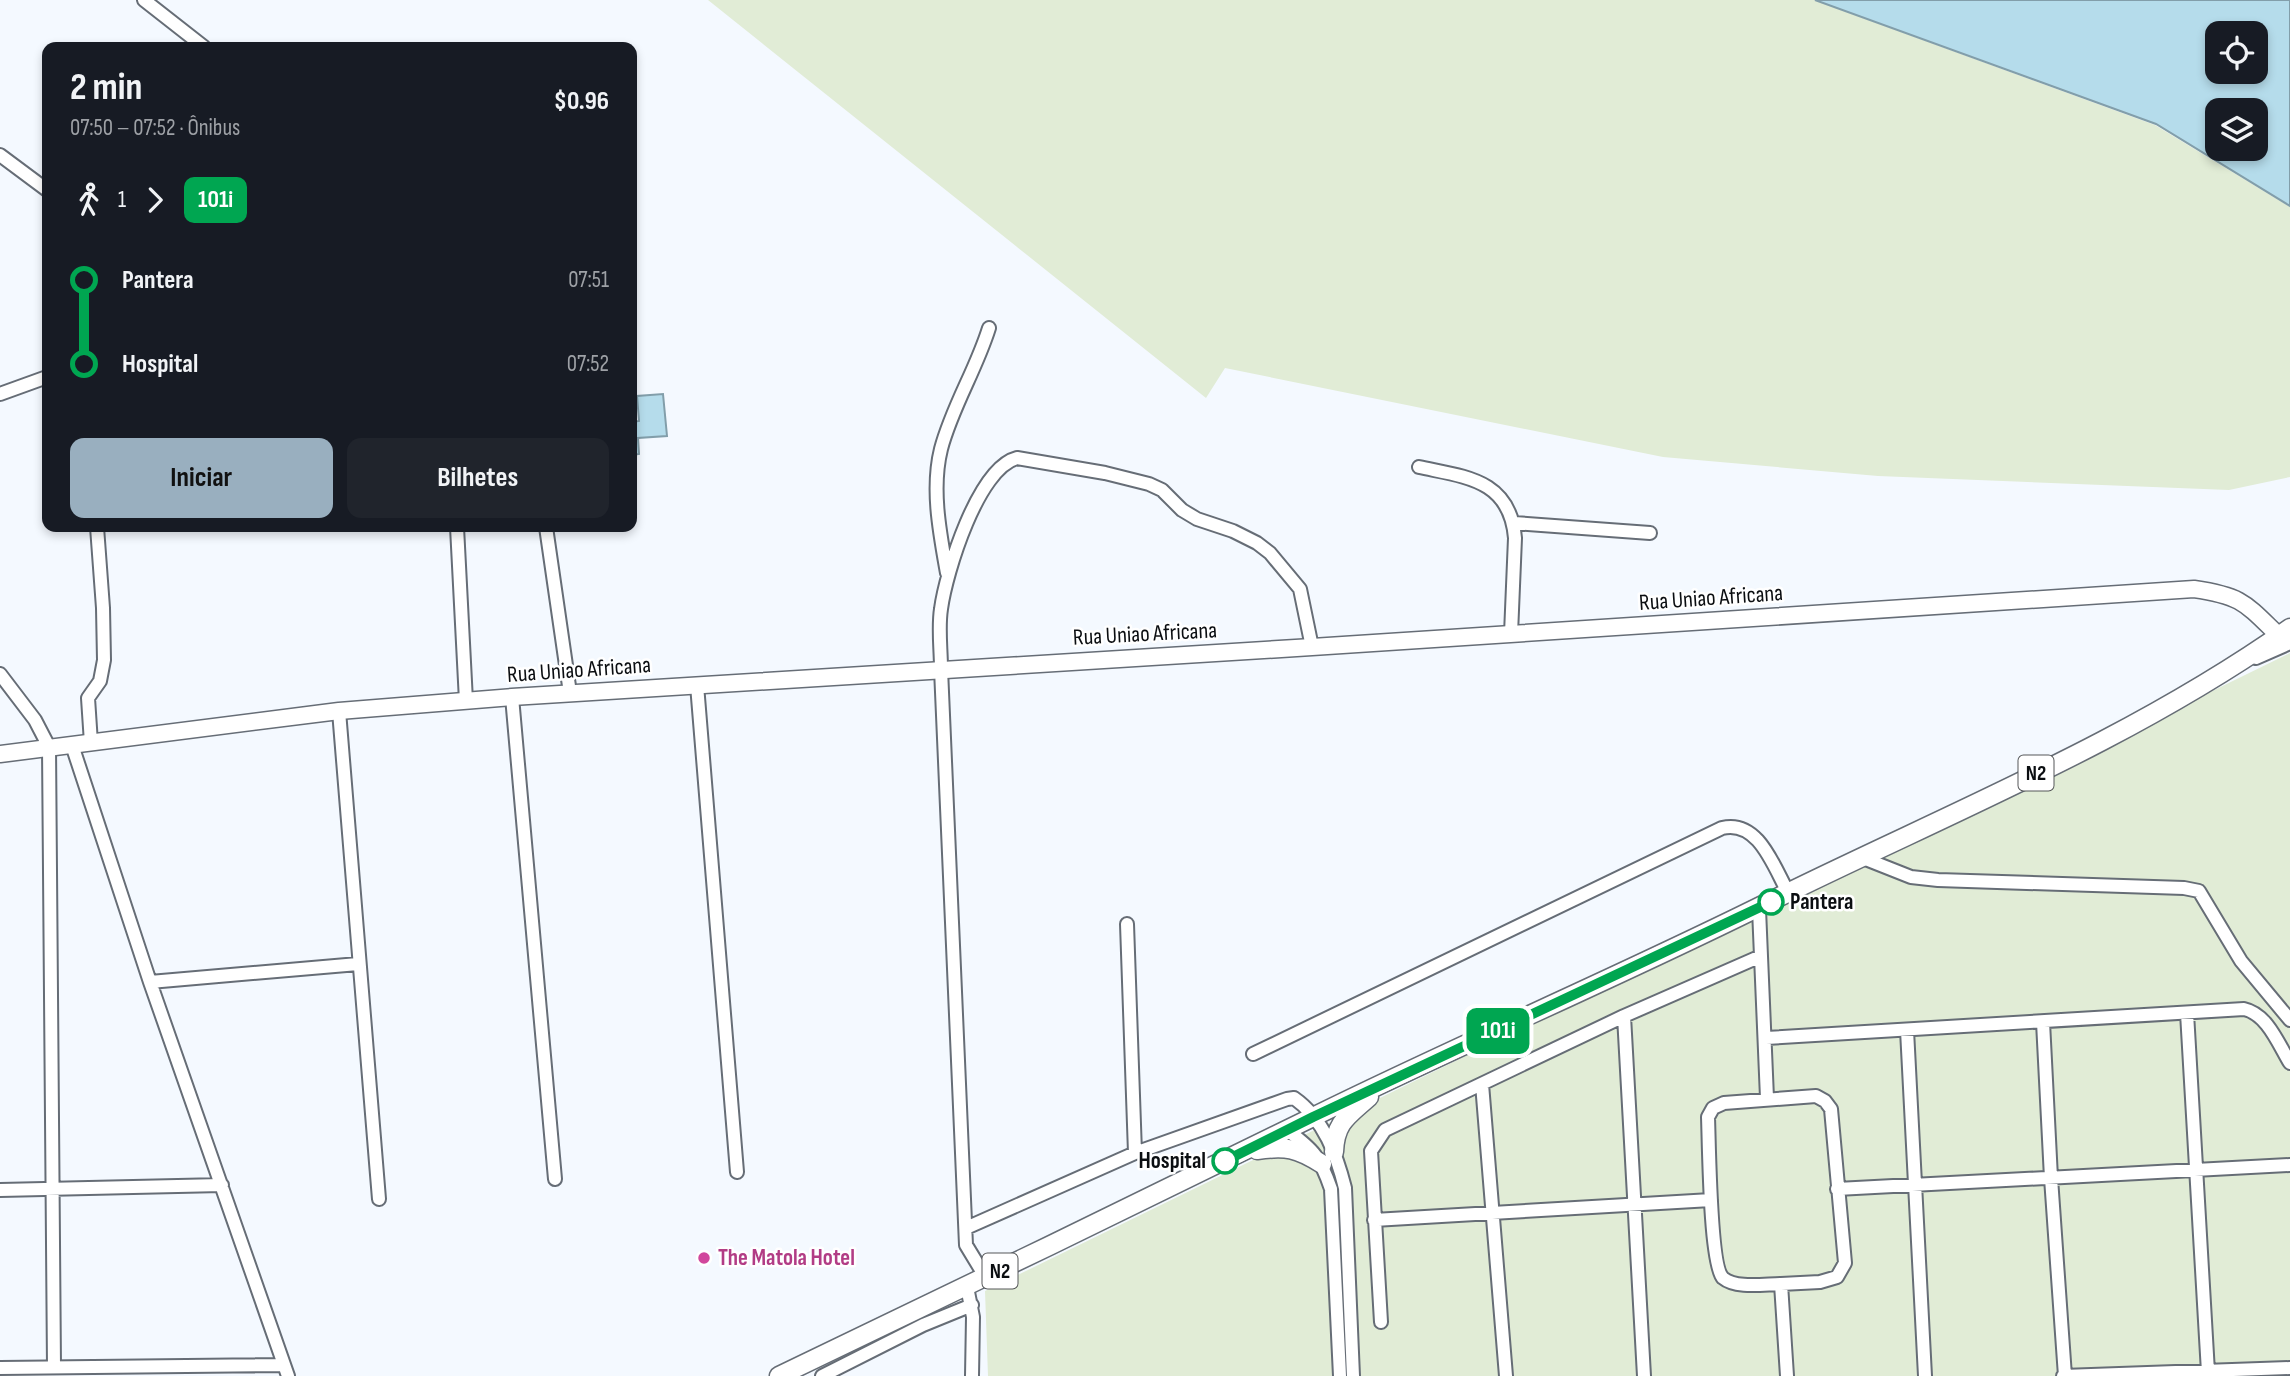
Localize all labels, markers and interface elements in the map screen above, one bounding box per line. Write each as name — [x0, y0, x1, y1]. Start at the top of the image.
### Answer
map controls — [2205, 21, 2268, 161]
button: locate — [2205, 21, 2268, 84]
text: 2 min — [70, 65, 142, 110]
text: $0.96 — [554, 86, 609, 117]
button: layers — [2205, 98, 2268, 161]
text: 07:50 – 07:52 · Ônibus — [70, 114, 240, 142]
icon: walk — [70, 181, 108, 219]
icon: forward — [136, 181, 174, 219]
text: 101i — [198, 185, 233, 214]
text: 1 — [118, 186, 126, 214]
text: Pantera — [122, 265, 194, 296]
text: 07:51 — [568, 266, 609, 294]
text: Hospital — [122, 349, 198, 380]
text: 07:52 — [567, 350, 609, 378]
button: Iniciar — [70, 438, 333, 518]
button: Bilhetes — [347, 438, 609, 518]
street label: Rua Uniao Africana — [1638, 579, 1784, 617]
street label: Rua Uniao Africana — [1072, 616, 1218, 652]
street label: Rua Uniao Africana — [506, 651, 652, 689]
road number: N2 — [2018, 756, 2054, 790]
place label: Pantera — [1790, 888, 1853, 916]
marker: Pantera — [1758, 889, 1784, 915]
line badge: 101i — [1449, 1008, 1547, 1054]
text: 101i — [1480, 1016, 1516, 1045]
place label: Hospital — [1139, 1147, 1206, 1175]
marker: Hospital — [1212, 1148, 1238, 1174]
place label: The Matola Hotel — [718, 1244, 855, 1272]
marker: The Matola Hotel — [696, 1250, 712, 1266]
road number: N2 — [982, 1254, 1018, 1288]

